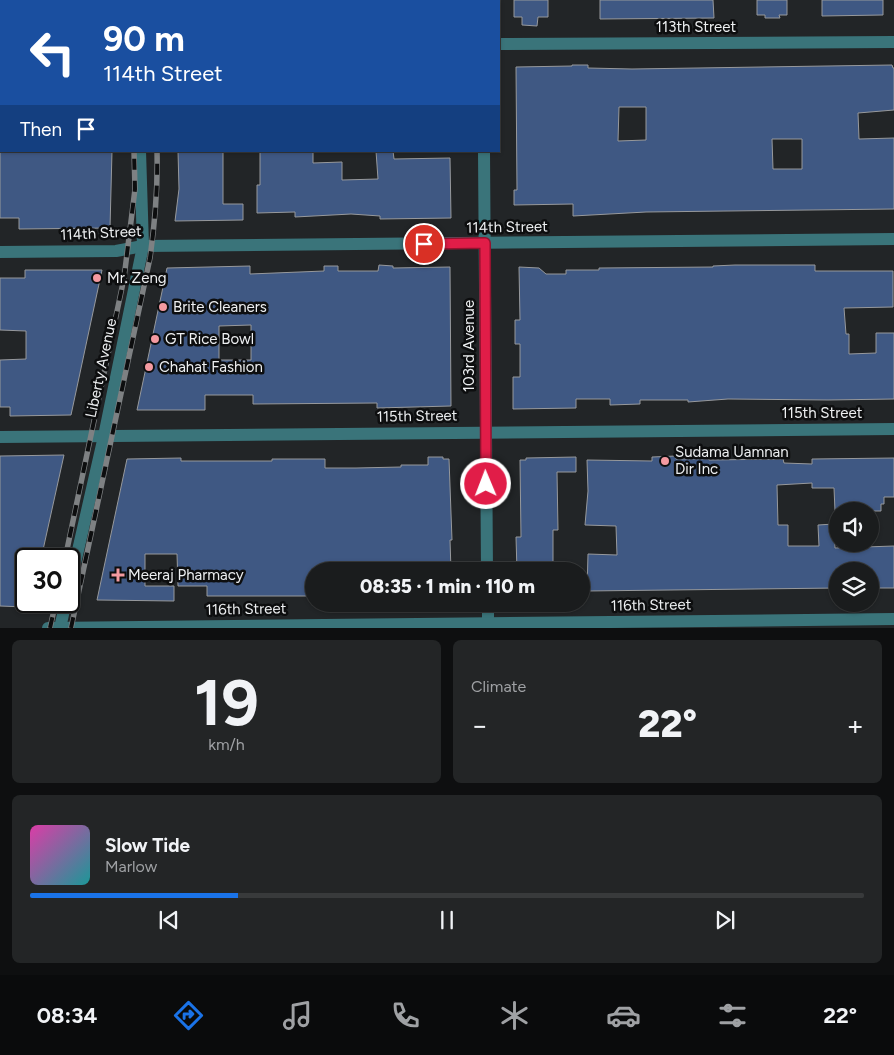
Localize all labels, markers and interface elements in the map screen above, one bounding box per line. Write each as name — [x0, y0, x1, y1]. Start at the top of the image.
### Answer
text: 90 m — [103, 18, 185, 60]
street label: 113th Street — [656, 18, 736, 36]
icon: left — [20, 20, 85, 85]
text: 114th Street — [103, 60, 222, 87]
icon: arrive — [72, 115, 100, 143]
text: Then — [20, 118, 62, 141]
street label: 114th Street — [466, 217, 548, 237]
street label: 114th Street — [60, 222, 142, 244]
pin — [403, 223, 445, 265]
icon: arrive — [410, 230, 438, 258]
place label: Mr. Zeng — [107, 269, 167, 287]
marker: Mr. Zeng — [91, 272, 103, 284]
place label: Brite Cleaners — [173, 298, 267, 316]
street label: 103rd Avenue — [460, 300, 478, 392]
marker: Brite Cleaners — [157, 301, 169, 313]
street label: Liberty Avenue — [82, 317, 120, 419]
place label: GT Rice Bowl — [165, 330, 254, 348]
marker: GT Rice Bowl — [149, 333, 161, 345]
place label: Chahat Fashion — [159, 358, 263, 376]
marker: Chahat Fashion — [143, 361, 155, 373]
street label: 115th Street — [782, 404, 863, 422]
street label: 115th Street — [376, 406, 458, 426]
place label: Sudama Uamnan Dir Inc — [675, 443, 789, 478]
marker: Sudama Uamnan Dir Inc — [659, 455, 671, 467]
position arrow — [459, 457, 511, 509]
map controls — [829, 502, 879, 612]
button: sound — [829, 502, 879, 552]
speed limit sign: 30 — [15, 548, 80, 613]
button: layers — [829, 562, 879, 612]
place label: Meeraj Pharmacy — [128, 566, 244, 584]
marker: Meeraj Pharmacy — [112, 569, 124, 581]
text: 08:35 · 1 min · 110 m — [360, 575, 535, 598]
street label: 116th Street — [611, 595, 692, 615]
street label: 116th Street — [206, 599, 287, 619]
text: 19 — [194, 663, 259, 741]
text: Climate — [471, 677, 526, 696]
text: 22° — [638, 701, 697, 747]
text: − — [471, 708, 488, 742]
text: + — [847, 708, 864, 742]
text: km/h — [208, 735, 245, 754]
text: Slow Tide — [105, 834, 190, 857]
text: Marlow — [105, 857, 157, 876]
icon: previous — [155, 906, 183, 934]
icon: pause — [433, 906, 461, 934]
icon: next — [711, 906, 739, 934]
icon: directions — [171, 998, 206, 1033]
icon: music — [280, 998, 315, 1033]
icon: phone — [388, 998, 423, 1033]
icon: climate — [497, 998, 532, 1033]
icon: car — [606, 998, 641, 1033]
icon: filters — [715, 998, 750, 1033]
text: 08:34 — [37, 1002, 97, 1029]
text: 22° — [823, 1002, 857, 1029]

